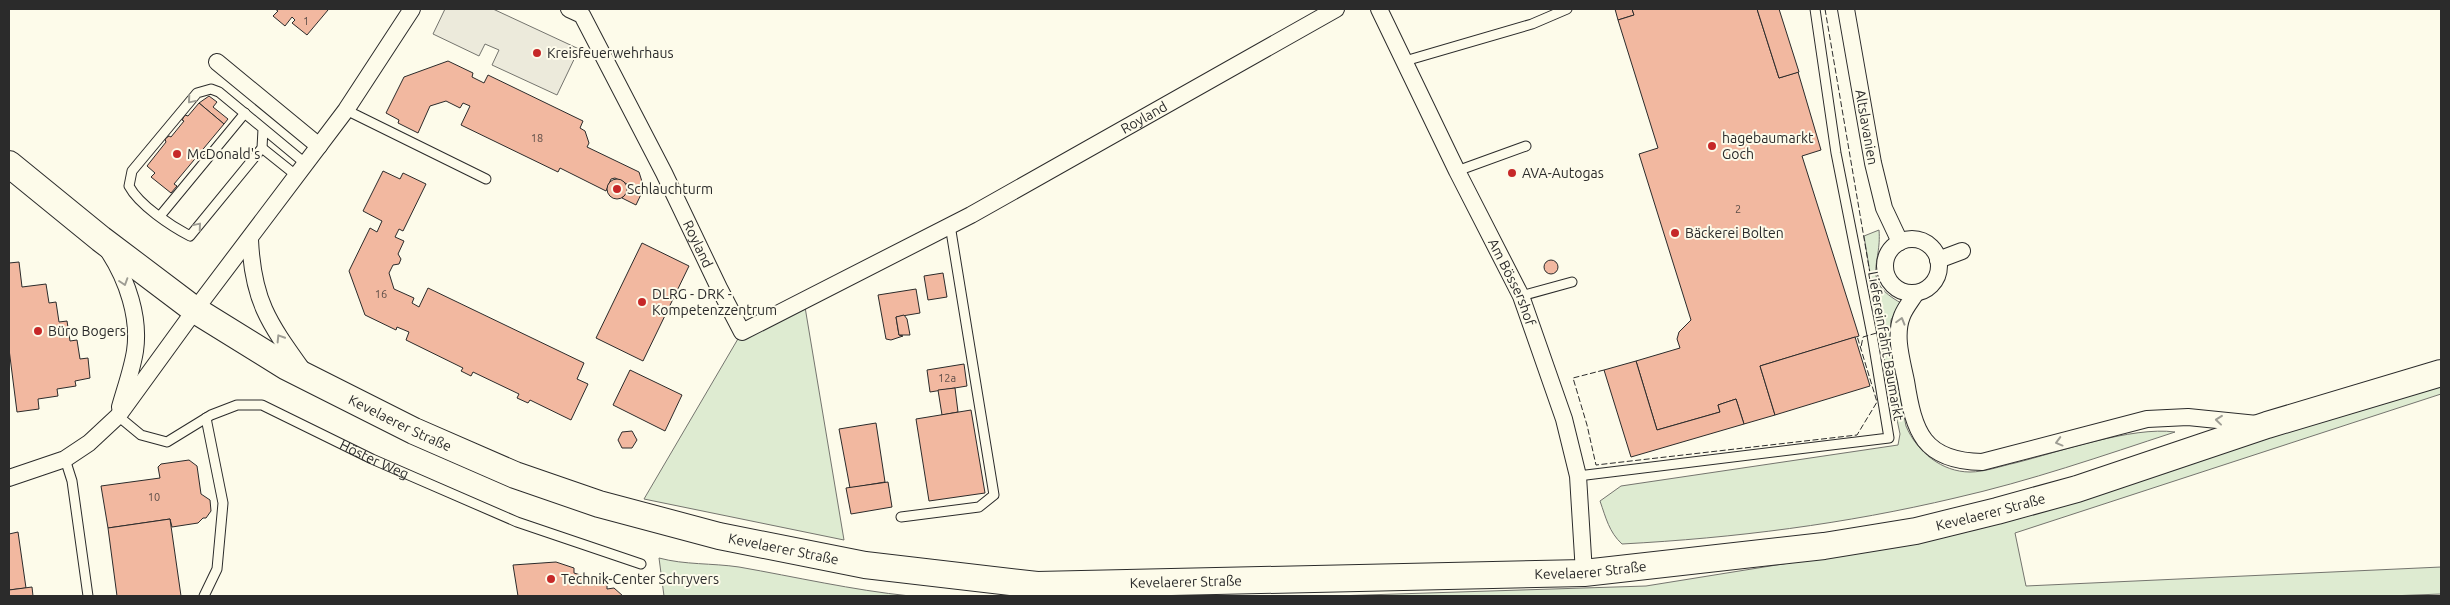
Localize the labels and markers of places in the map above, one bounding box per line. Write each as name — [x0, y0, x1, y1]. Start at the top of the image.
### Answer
place label: Kreisfeuerwehrhaus — [547, 45, 674, 61]
marker: Kreisfeuerwehrhaus — [531, 47, 543, 59]
place label: hagebaumarkt Goch — [1722, 130, 1814, 162]
marker: hagebaumarkt Goch — [1706, 140, 1718, 152]
place label: McDonald's — [187, 146, 260, 162]
marker: McDonald's — [171, 148, 183, 160]
place label: AVA-Autogas — [1522, 165, 1604, 181]
marker: AVA-Autogas — [1506, 167, 1518, 179]
place label: Schlauchturm — [627, 181, 713, 197]
marker: Schlauchturm — [611, 183, 623, 195]
place label: Bäckerei Bolten — [1685, 225, 1784, 241]
marker: Bäckerei Bolten — [1669, 227, 1681, 239]
place label: DLRG - DRK - Kompetenzzentrum — [652, 286, 777, 318]
marker: DLRG - DRK - Kompetenzzentrum — [636, 296, 648, 308]
place label: Büro Bogers — [48, 323, 126, 339]
marker: Büro Bogers — [32, 325, 44, 337]
place label: Technik-Center Schryvers — [561, 571, 719, 587]
marker: Technik-Center Schryvers — [545, 573, 557, 585]

